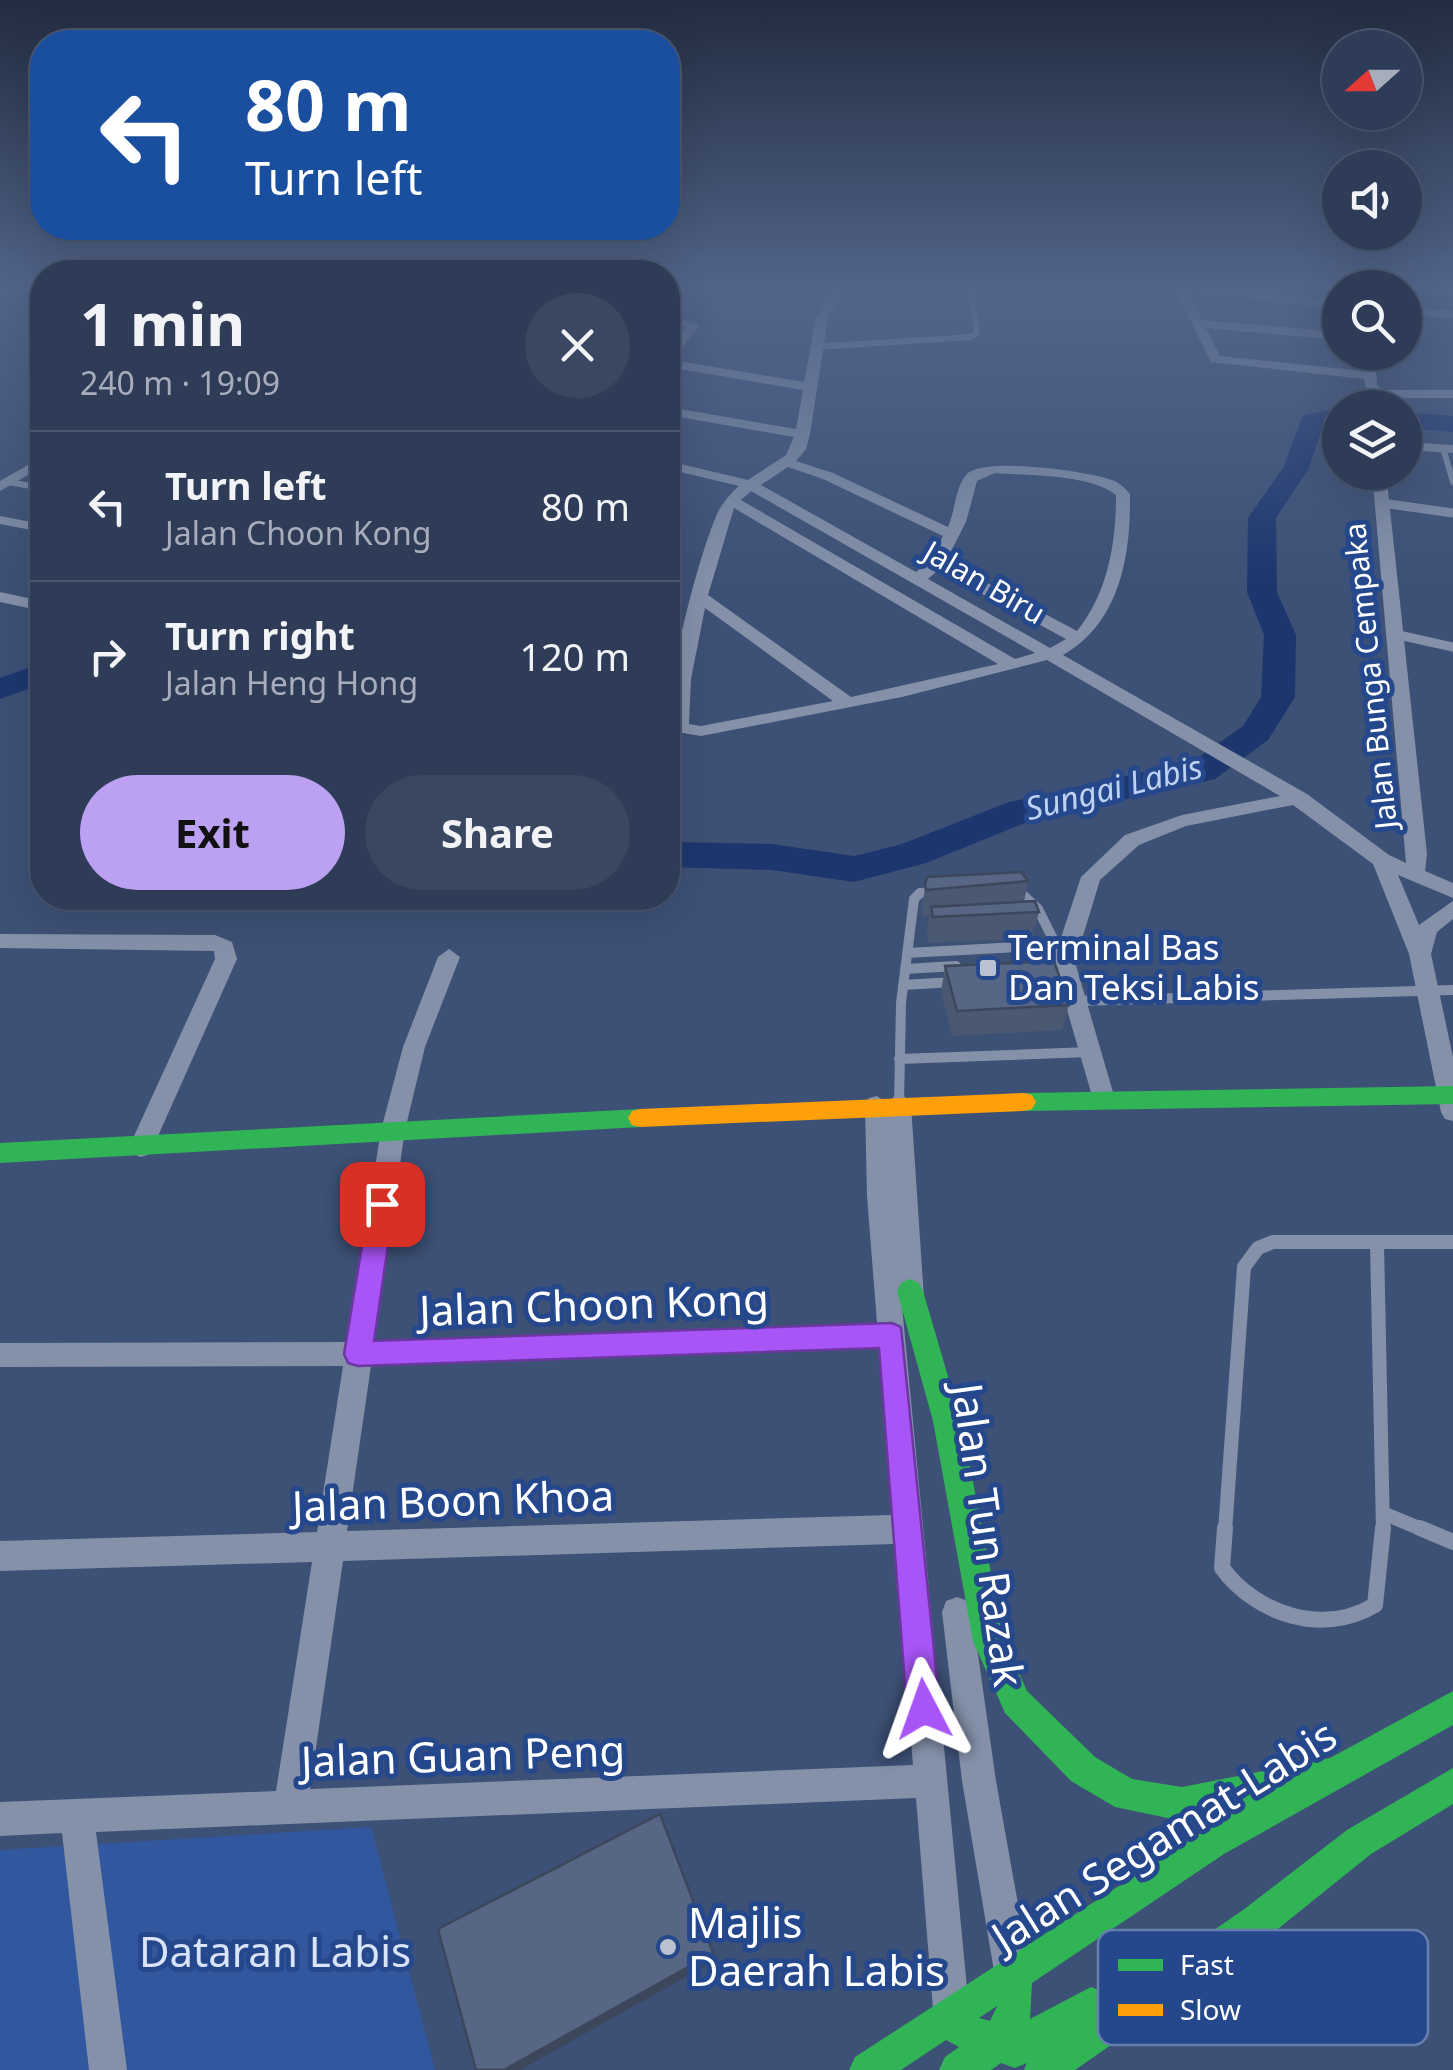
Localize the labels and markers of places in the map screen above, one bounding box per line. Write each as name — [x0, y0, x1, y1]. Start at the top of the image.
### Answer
place label: Terminal Bas Dan Teksi Labis — [1008, 923, 1260, 1010]
marker: Terminal Bas Dan Teksi Labis — [977, 957, 999, 979]
pin — [340, 1162, 425, 1247]
place label: Majlis Daerah Labis — [688, 1893, 945, 1998]
marker: Majlis Daerah Labis — [657, 1936, 679, 1958]

